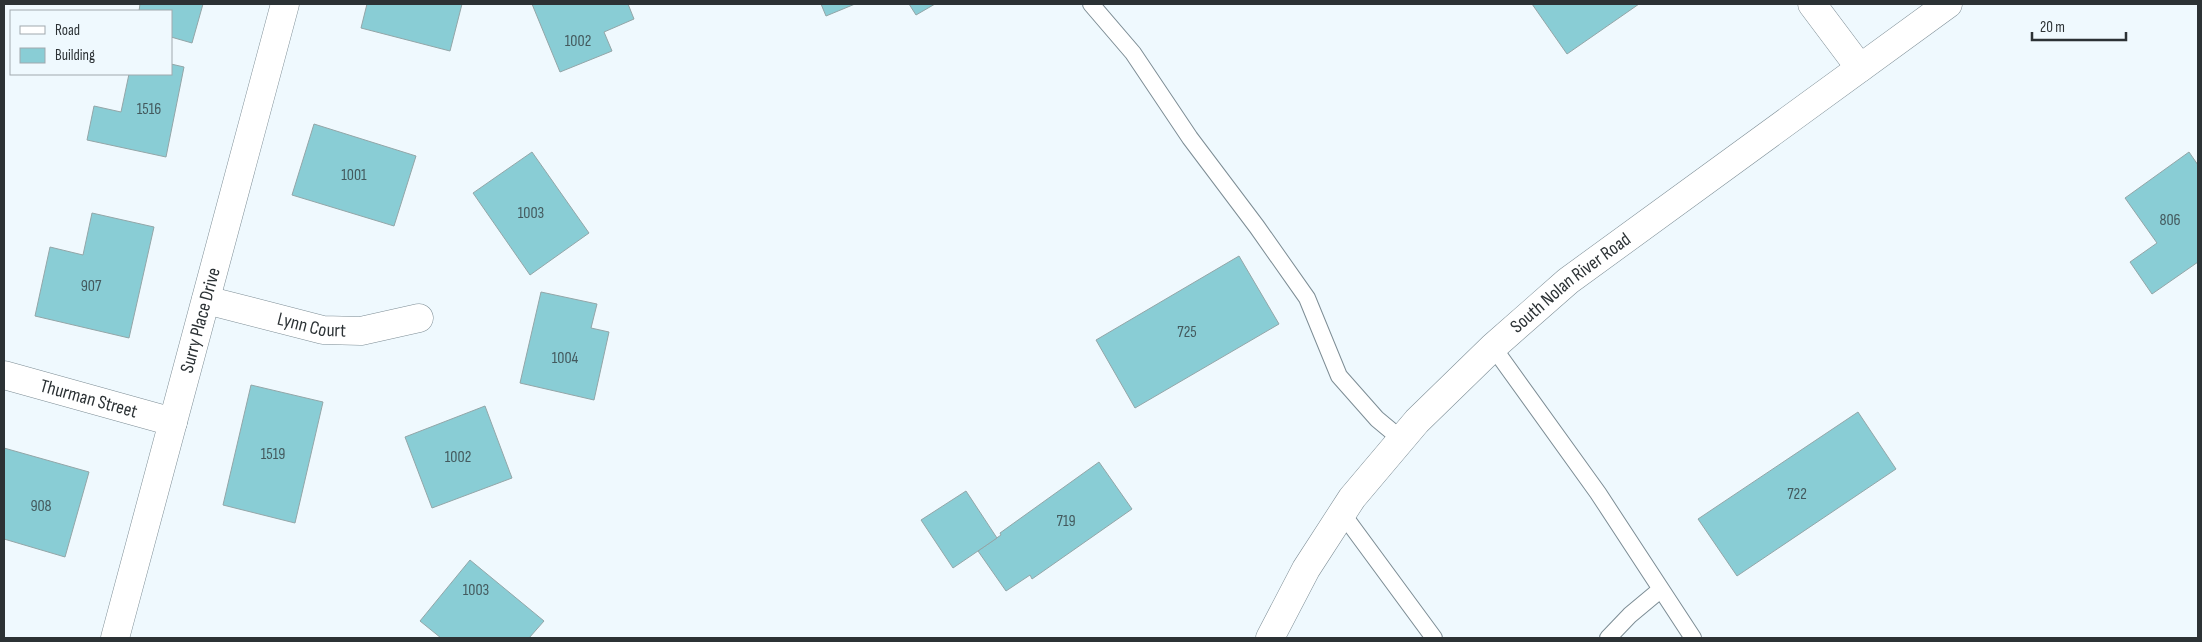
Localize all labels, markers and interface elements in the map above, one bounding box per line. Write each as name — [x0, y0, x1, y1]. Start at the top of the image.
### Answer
legend — [10, 10, 172, 75]
scale bar — [2032, 10, 2126, 42]
text: 20 m — [2040, 18, 2065, 37]
text: Road — [55, 21, 80, 40]
house number: 1002 — [565, 32, 591, 51]
text: Building — [55, 46, 95, 65]
house number: 1516 — [137, 100, 161, 119]
house number: 1001 — [341, 166, 367, 185]
house number: 1003 — [518, 204, 544, 223]
house number: 806 — [2159, 211, 2181, 230]
street label: South Nolan River Road — [1505, 228, 1635, 338]
street label: Surry Place Drive — [175, 265, 225, 375]
house number: 907 — [81, 277, 102, 296]
street label: Lynn Court — [275, 307, 347, 342]
house number: 725 — [1177, 323, 1197, 342]
house number: 1004 — [552, 349, 579, 368]
street label: Thurman Street — [38, 374, 140, 423]
house number: 1519 — [261, 445, 285, 464]
house number: 1002 — [445, 448, 471, 467]
house number: 722 — [1787, 485, 1807, 504]
house number: 908 — [30, 497, 52, 516]
house number: 719 — [1056, 512, 1076, 531]
house number: 1003 — [463, 581, 489, 600]

